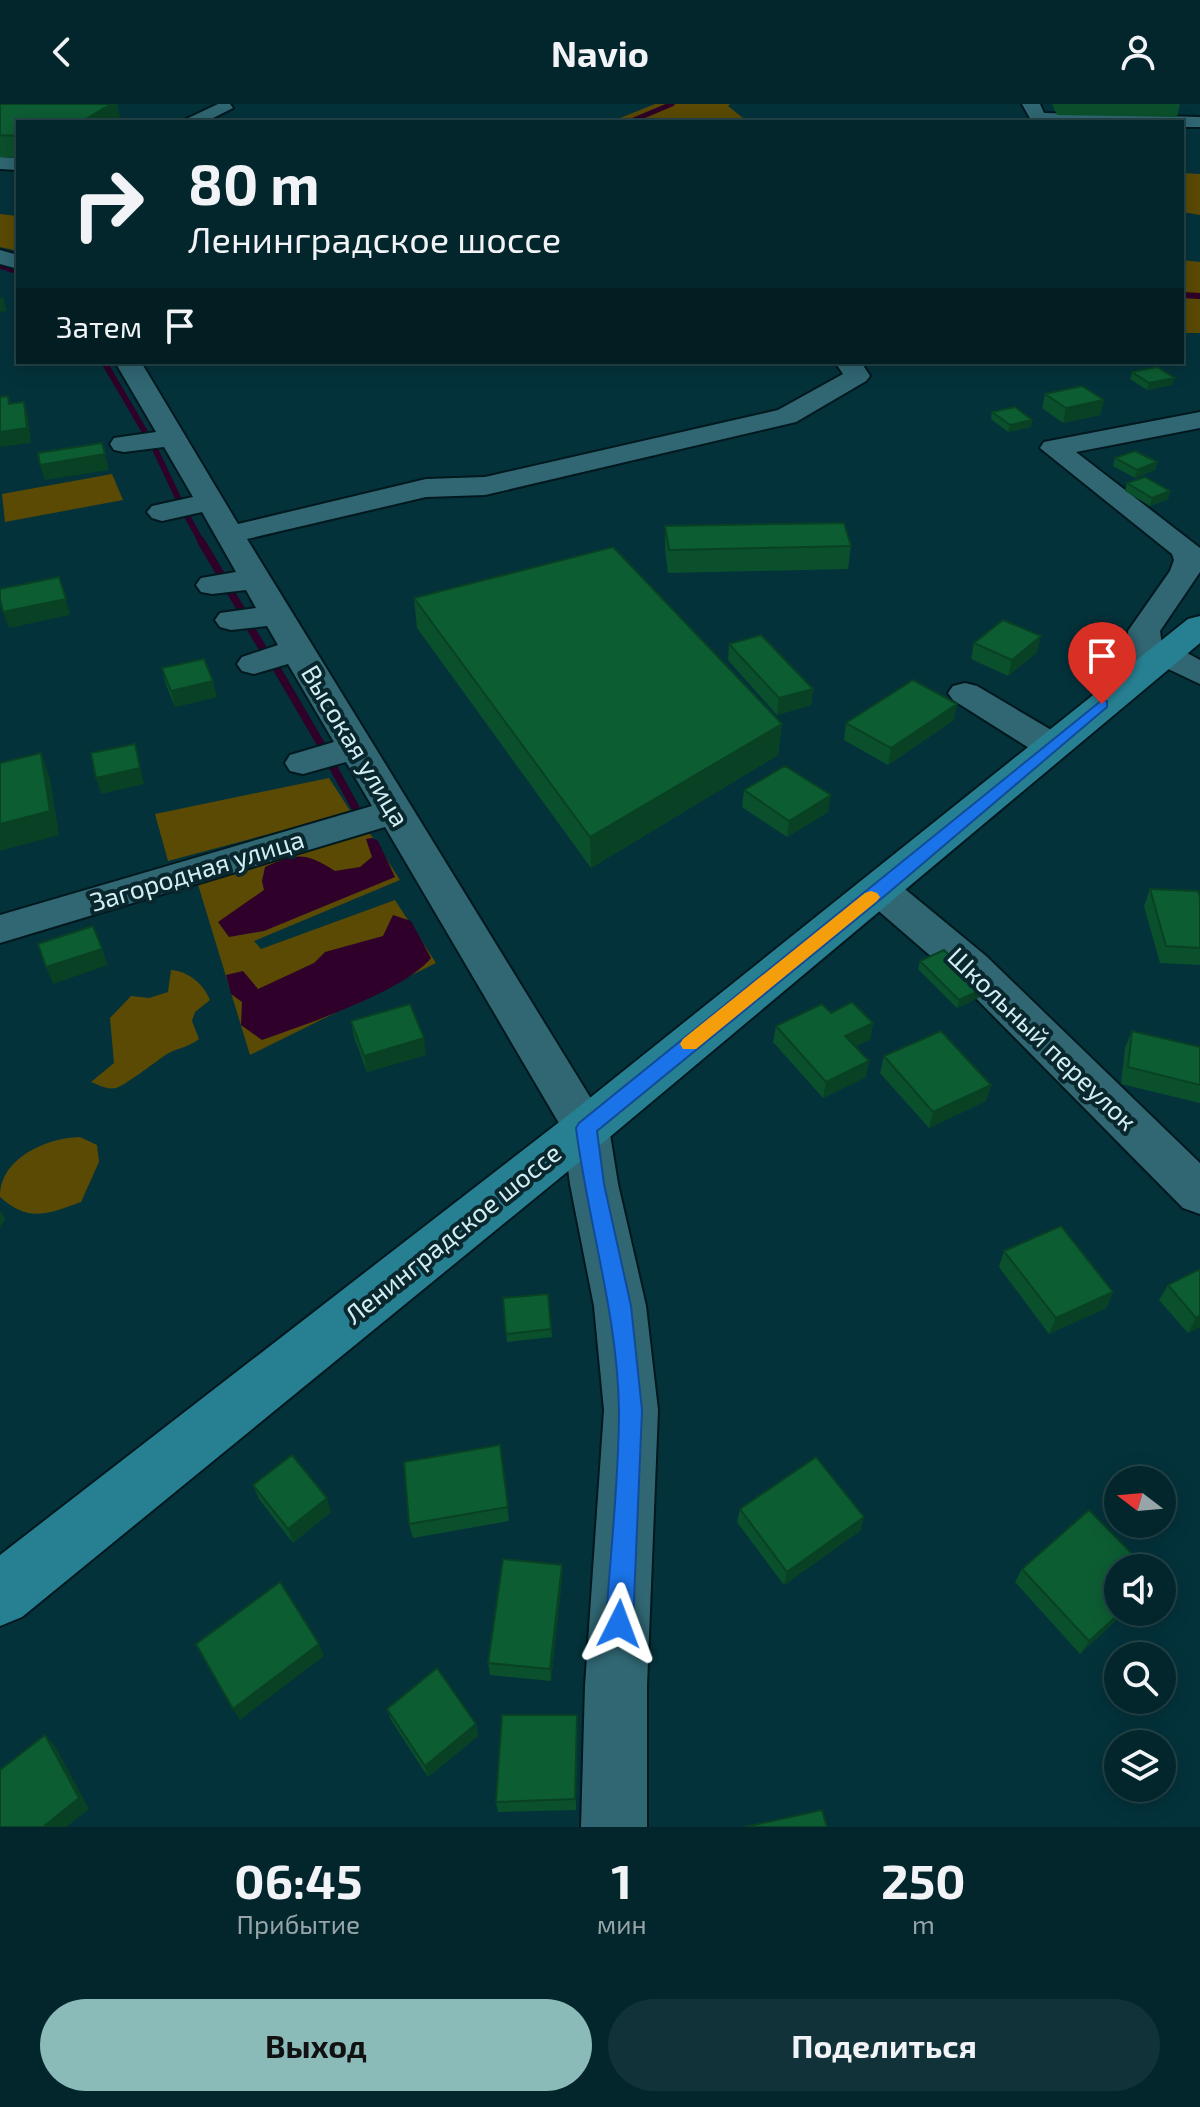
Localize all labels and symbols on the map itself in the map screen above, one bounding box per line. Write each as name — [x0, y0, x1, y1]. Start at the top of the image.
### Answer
pin — [1068, 622, 1136, 704]
street label: Высокая улица — [295, 659, 417, 832]
street label: Загородная улица — [86, 822, 308, 918]
street label: Школьный переулок — [942, 940, 1144, 1137]
street label: Ленинградское шоссе — [338, 1136, 567, 1330]
north arrow — [1104, 1466, 1176, 1538]
position arrow — [577, 1582, 661, 1666]

